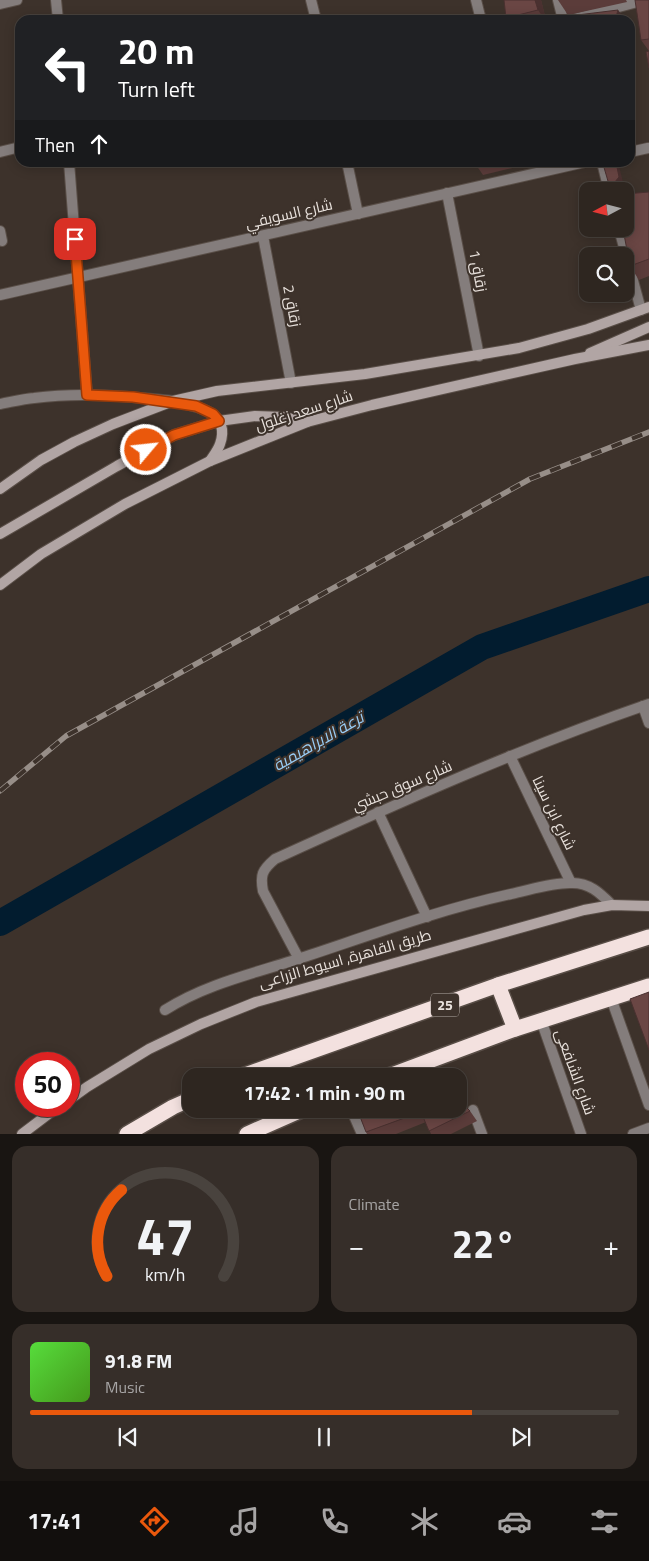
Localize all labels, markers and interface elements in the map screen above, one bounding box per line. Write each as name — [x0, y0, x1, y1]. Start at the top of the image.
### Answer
text: 20 m — [118, 24, 194, 78]
icon: left — [35, 35, 100, 100]
text: Turn left — [118, 72, 195, 106]
text: Then — [35, 130, 75, 159]
icon: ahead — [85, 130, 113, 158]
north arrow — [579, 182, 634, 238]
map controls — [579, 182, 634, 302]
street label: شارع السويفي — [243, 192, 335, 236]
pin — [54, 218, 96, 260]
icon: arrive — [61, 225, 89, 253]
button: search — [579, 247, 634, 302]
street label: زقاق 1 — [463, 248, 494, 294]
street label: زقاق 2 — [277, 283, 308, 329]
street label: شارع سعد زغلول — [252, 384, 356, 437]
position arrow — [119, 423, 171, 475]
water label: ترعة الابراهيمية — [268, 704, 370, 777]
street label: شارع سوق حبشي — [348, 754, 456, 818]
street label: شارع ابن سينا — [527, 772, 582, 854]
street label: طريق القاهرة, اسيوط الزراعى — [256, 923, 434, 994]
road number: 25 — [431, 994, 459, 1016]
street label: شارع الشافعى — [549, 1026, 602, 1118]
speed limit sign: 50 — [15, 1052, 80, 1117]
text: 17:42 · 1 min · 90 m — [244, 1078, 405, 1107]
text: Climate — [349, 1192, 400, 1216]
text: 47 — [136, 1196, 194, 1275]
text: 22° — [452, 1215, 516, 1273]
text: − — [349, 1224, 364, 1267]
text: + — [603, 1224, 619, 1267]
text: km/h — [145, 1261, 185, 1288]
text: 91.8 FM — [105, 1346, 172, 1375]
text: Music — [105, 1375, 145, 1399]
icon: previous — [114, 1423, 142, 1451]
icon: pause — [310, 1423, 338, 1451]
icon: next — [507, 1423, 535, 1451]
text: 17:41 — [27, 1504, 82, 1538]
icon: directions — [137, 1504, 172, 1539]
icon: music — [227, 1504, 262, 1539]
icon: phone — [317, 1504, 352, 1539]
icon: climate — [407, 1504, 442, 1539]
icon: car — [497, 1504, 532, 1539]
icon: filters — [587, 1504, 622, 1539]

